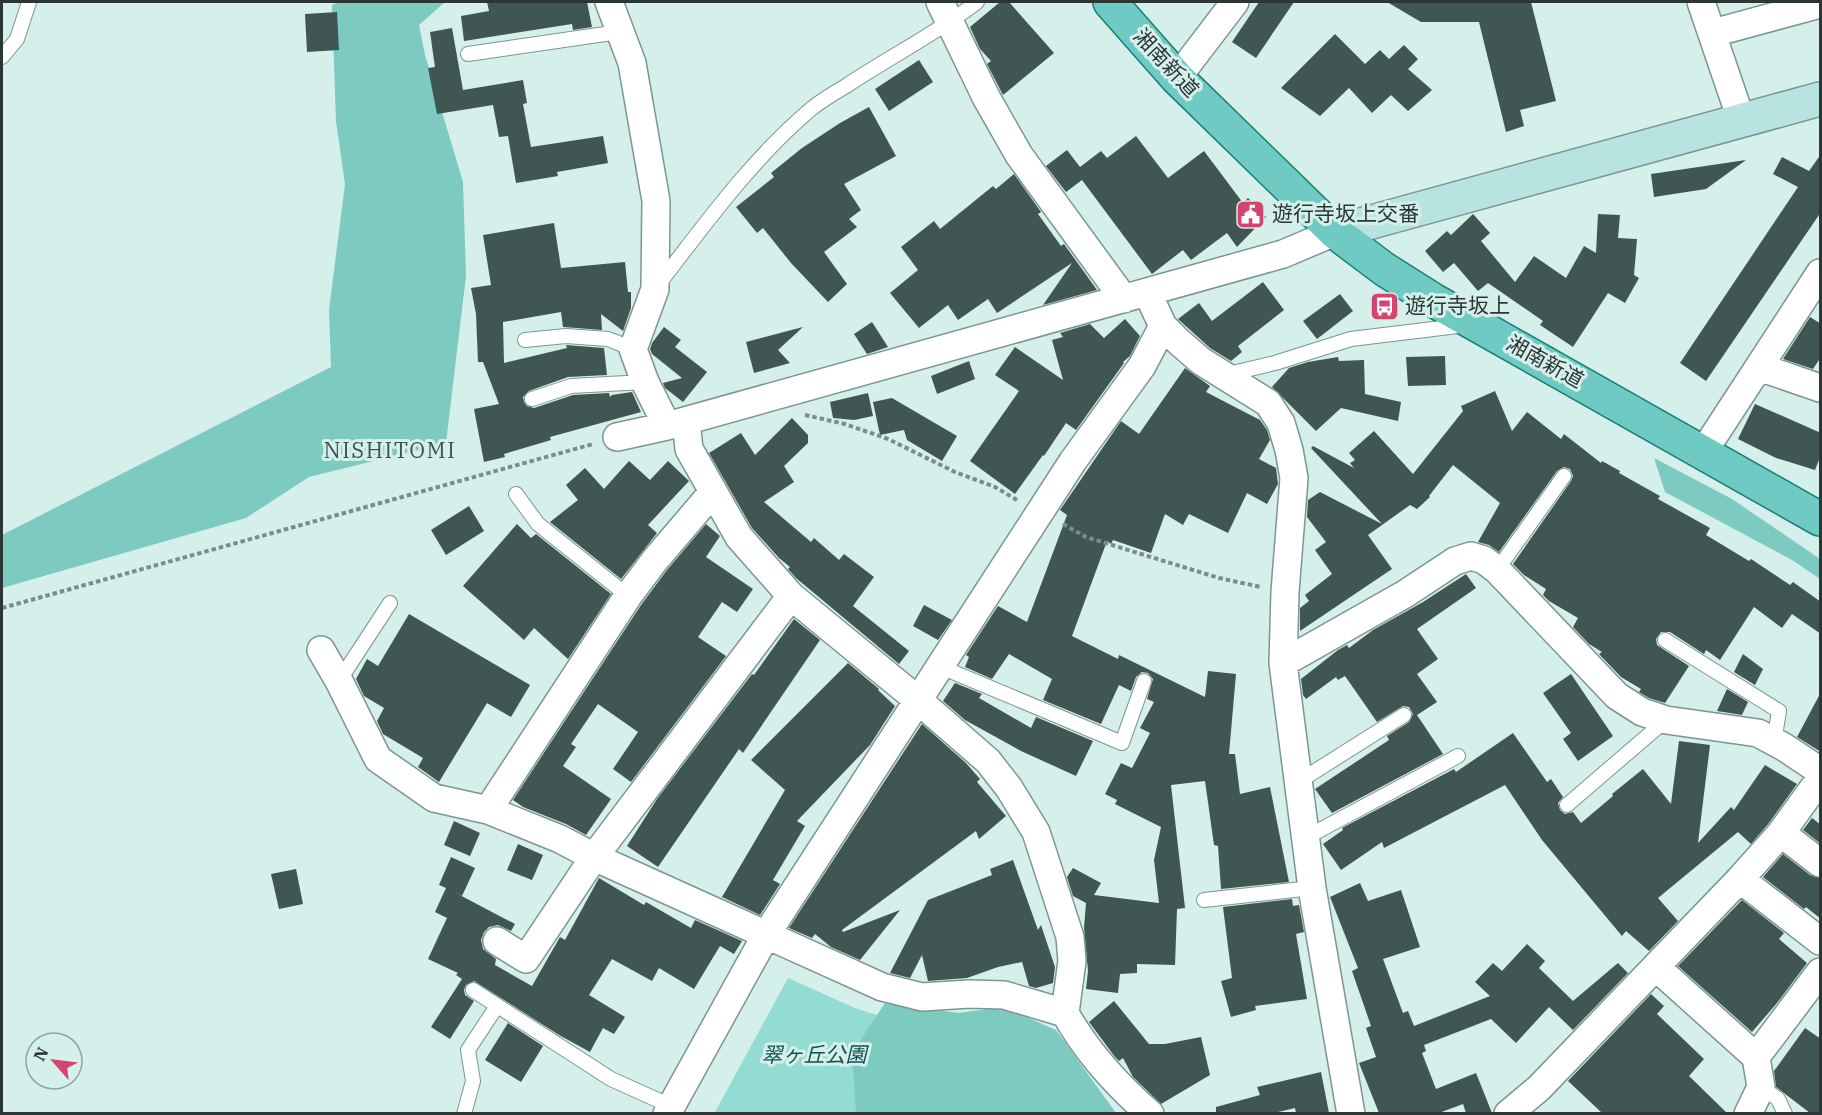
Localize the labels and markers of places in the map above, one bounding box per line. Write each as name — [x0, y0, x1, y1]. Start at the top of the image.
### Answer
public building icon: 遊行寺坂上交番 — [1235, 198, 1267, 230]
place label: 遊行寺坂上交番 — [1272, 199, 1419, 227]
bus stop icon: 遊行寺坂上 — [1368, 290, 1400, 322]
place label: 遊行寺坂上 — [1405, 291, 1510, 319]

